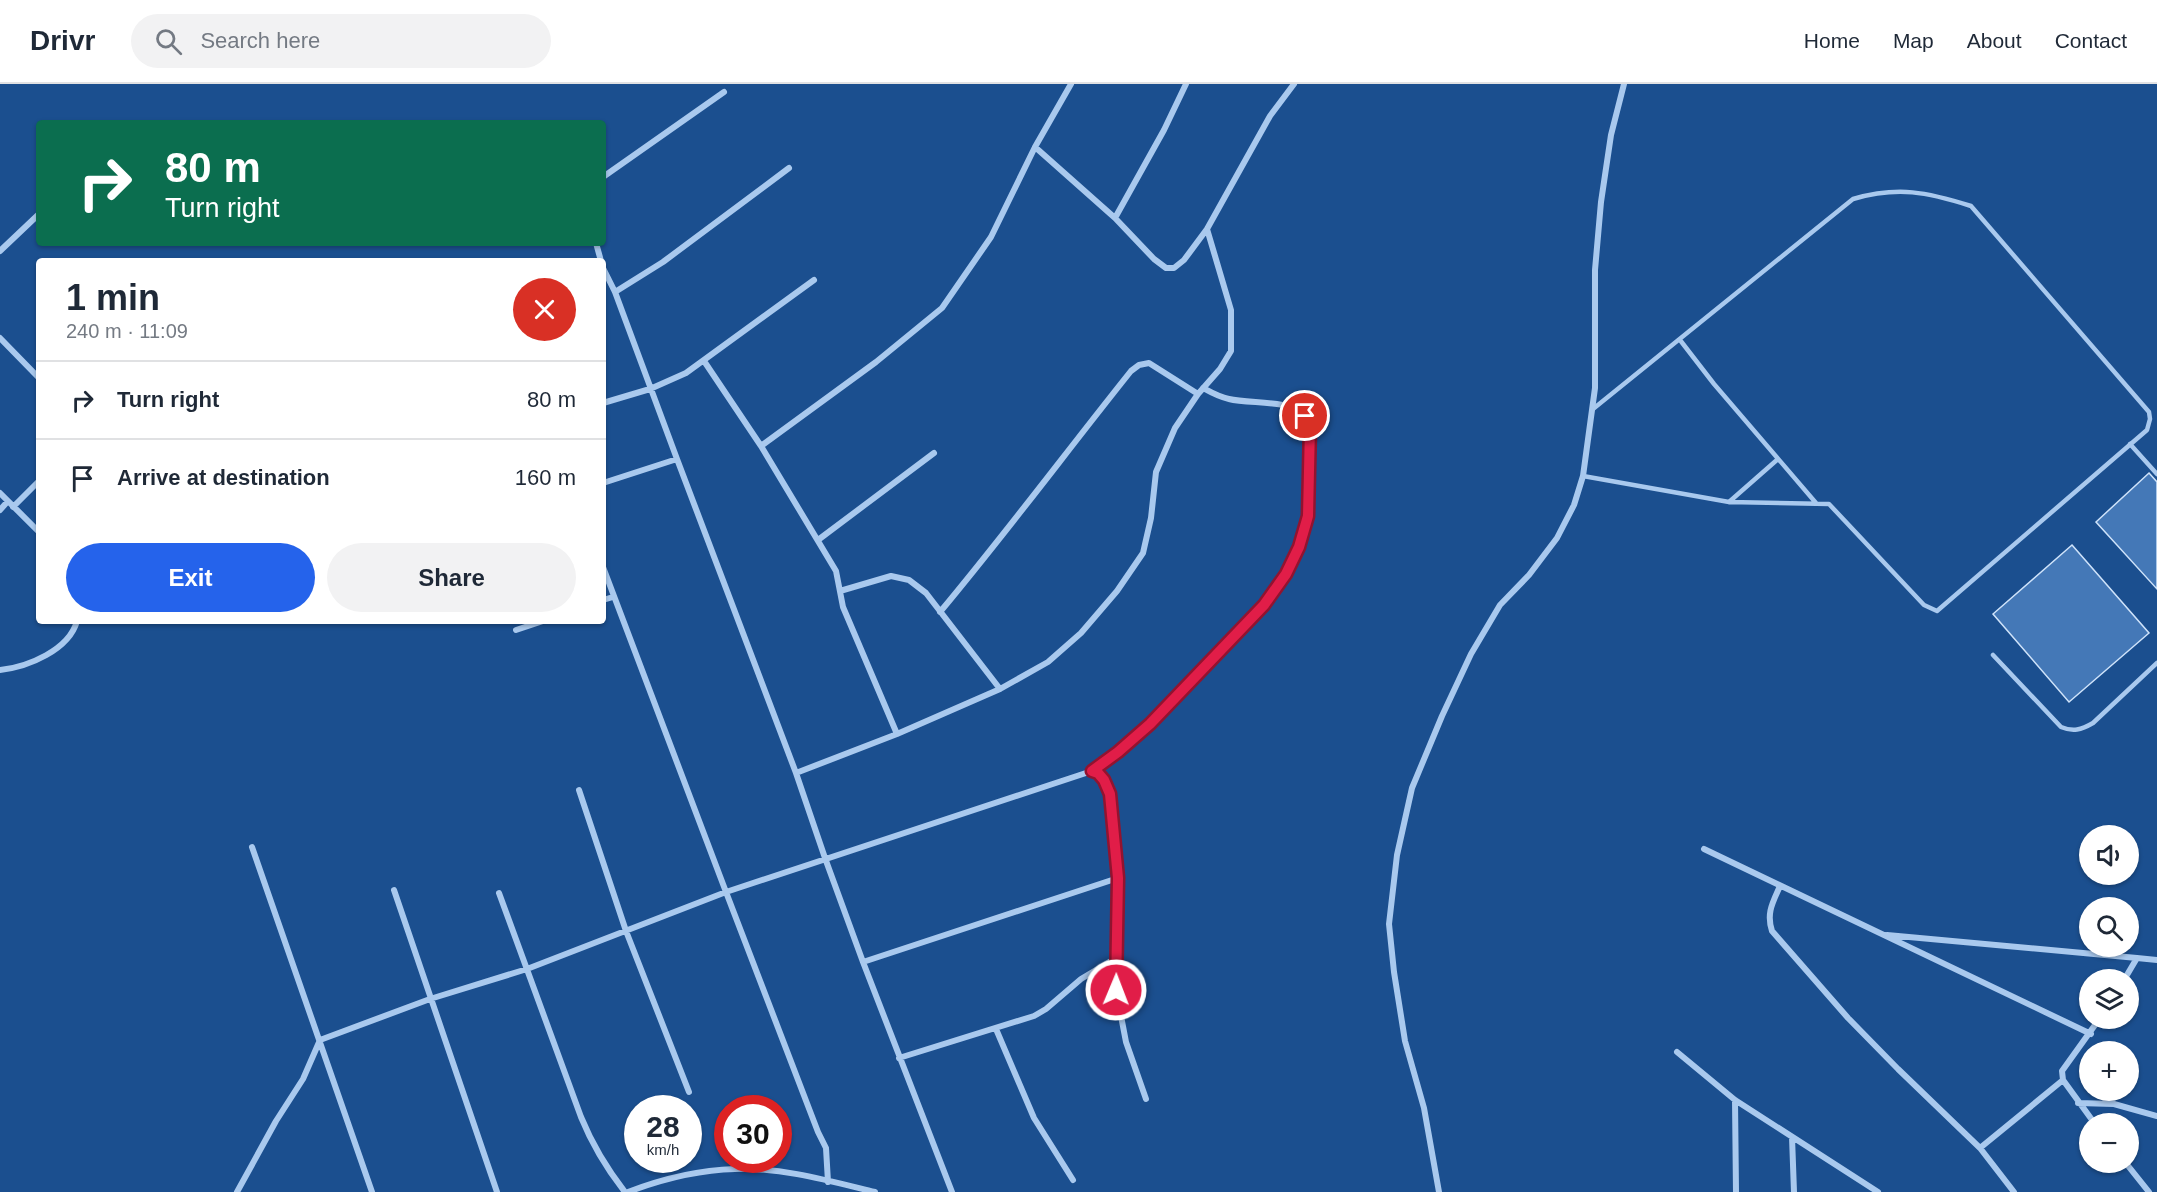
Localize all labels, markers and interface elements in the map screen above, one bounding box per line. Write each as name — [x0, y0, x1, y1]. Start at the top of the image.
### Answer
search box — [131, 14, 551, 68]
text: Drivr — [30, 25, 95, 56]
icon: search — [152, 25, 185, 58]
text: Search here — [200, 28, 320, 53]
text: Home — [1804, 29, 1860, 52]
text: Map — [1893, 29, 1934, 52]
text: About — [1967, 29, 2022, 52]
text: Contact — [2055, 29, 2127, 52]
icon: right — [66, 144, 144, 222]
text: 80 m — [165, 144, 261, 191]
text: Turn right — [165, 193, 280, 223]
text: 1 min — [66, 277, 160, 318]
button: close — [513, 278, 576, 341]
text: 240 m · 11:09 — [66, 320, 188, 342]
icon: right — [66, 384, 99, 417]
text: Turn right — [117, 387, 219, 412]
text: 80 m — [527, 387, 576, 412]
pin — [1279, 390, 1330, 441]
icon: arrive — [1288, 399, 1321, 432]
icon: arrive — [66, 462, 99, 495]
text: Arrive at destination — [117, 465, 330, 490]
text: 160 m — [515, 465, 576, 490]
button: Exit — [66, 543, 315, 612]
button: Share — [327, 543, 576, 612]
map controls — [2079, 825, 2139, 1173]
button: sound — [2079, 825, 2139, 885]
button: search — [2079, 897, 2139, 957]
position arrow — [1084, 958, 1148, 1022]
button: layers — [2079, 969, 2139, 1029]
button: + — [2079, 1041, 2139, 1101]
speed limit sign: 30 — [714, 1095, 792, 1173]
text: 28 — [646, 1110, 680, 1143]
button: − — [2079, 1113, 2139, 1173]
text: km/h — [647, 1141, 679, 1158]

